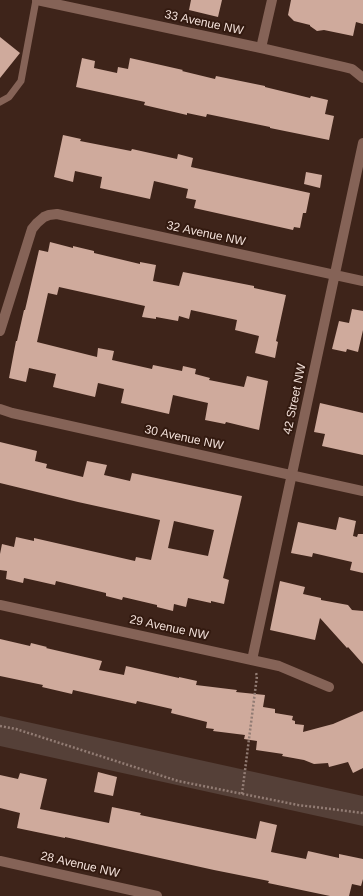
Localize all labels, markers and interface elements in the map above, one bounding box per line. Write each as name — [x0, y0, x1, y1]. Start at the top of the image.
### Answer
street label: 33 Avenue NW — [163, 8, 245, 38]
street label: 32 Avenue NW — [165, 219, 247, 249]
street label: 42 Street NW — [280, 362, 310, 436]
street label: 30 Avenue NW — [143, 423, 225, 453]
street label: 29 Avenue NW — [128, 613, 210, 643]
street label: 28 Avenue NW — [39, 849, 121, 881]

